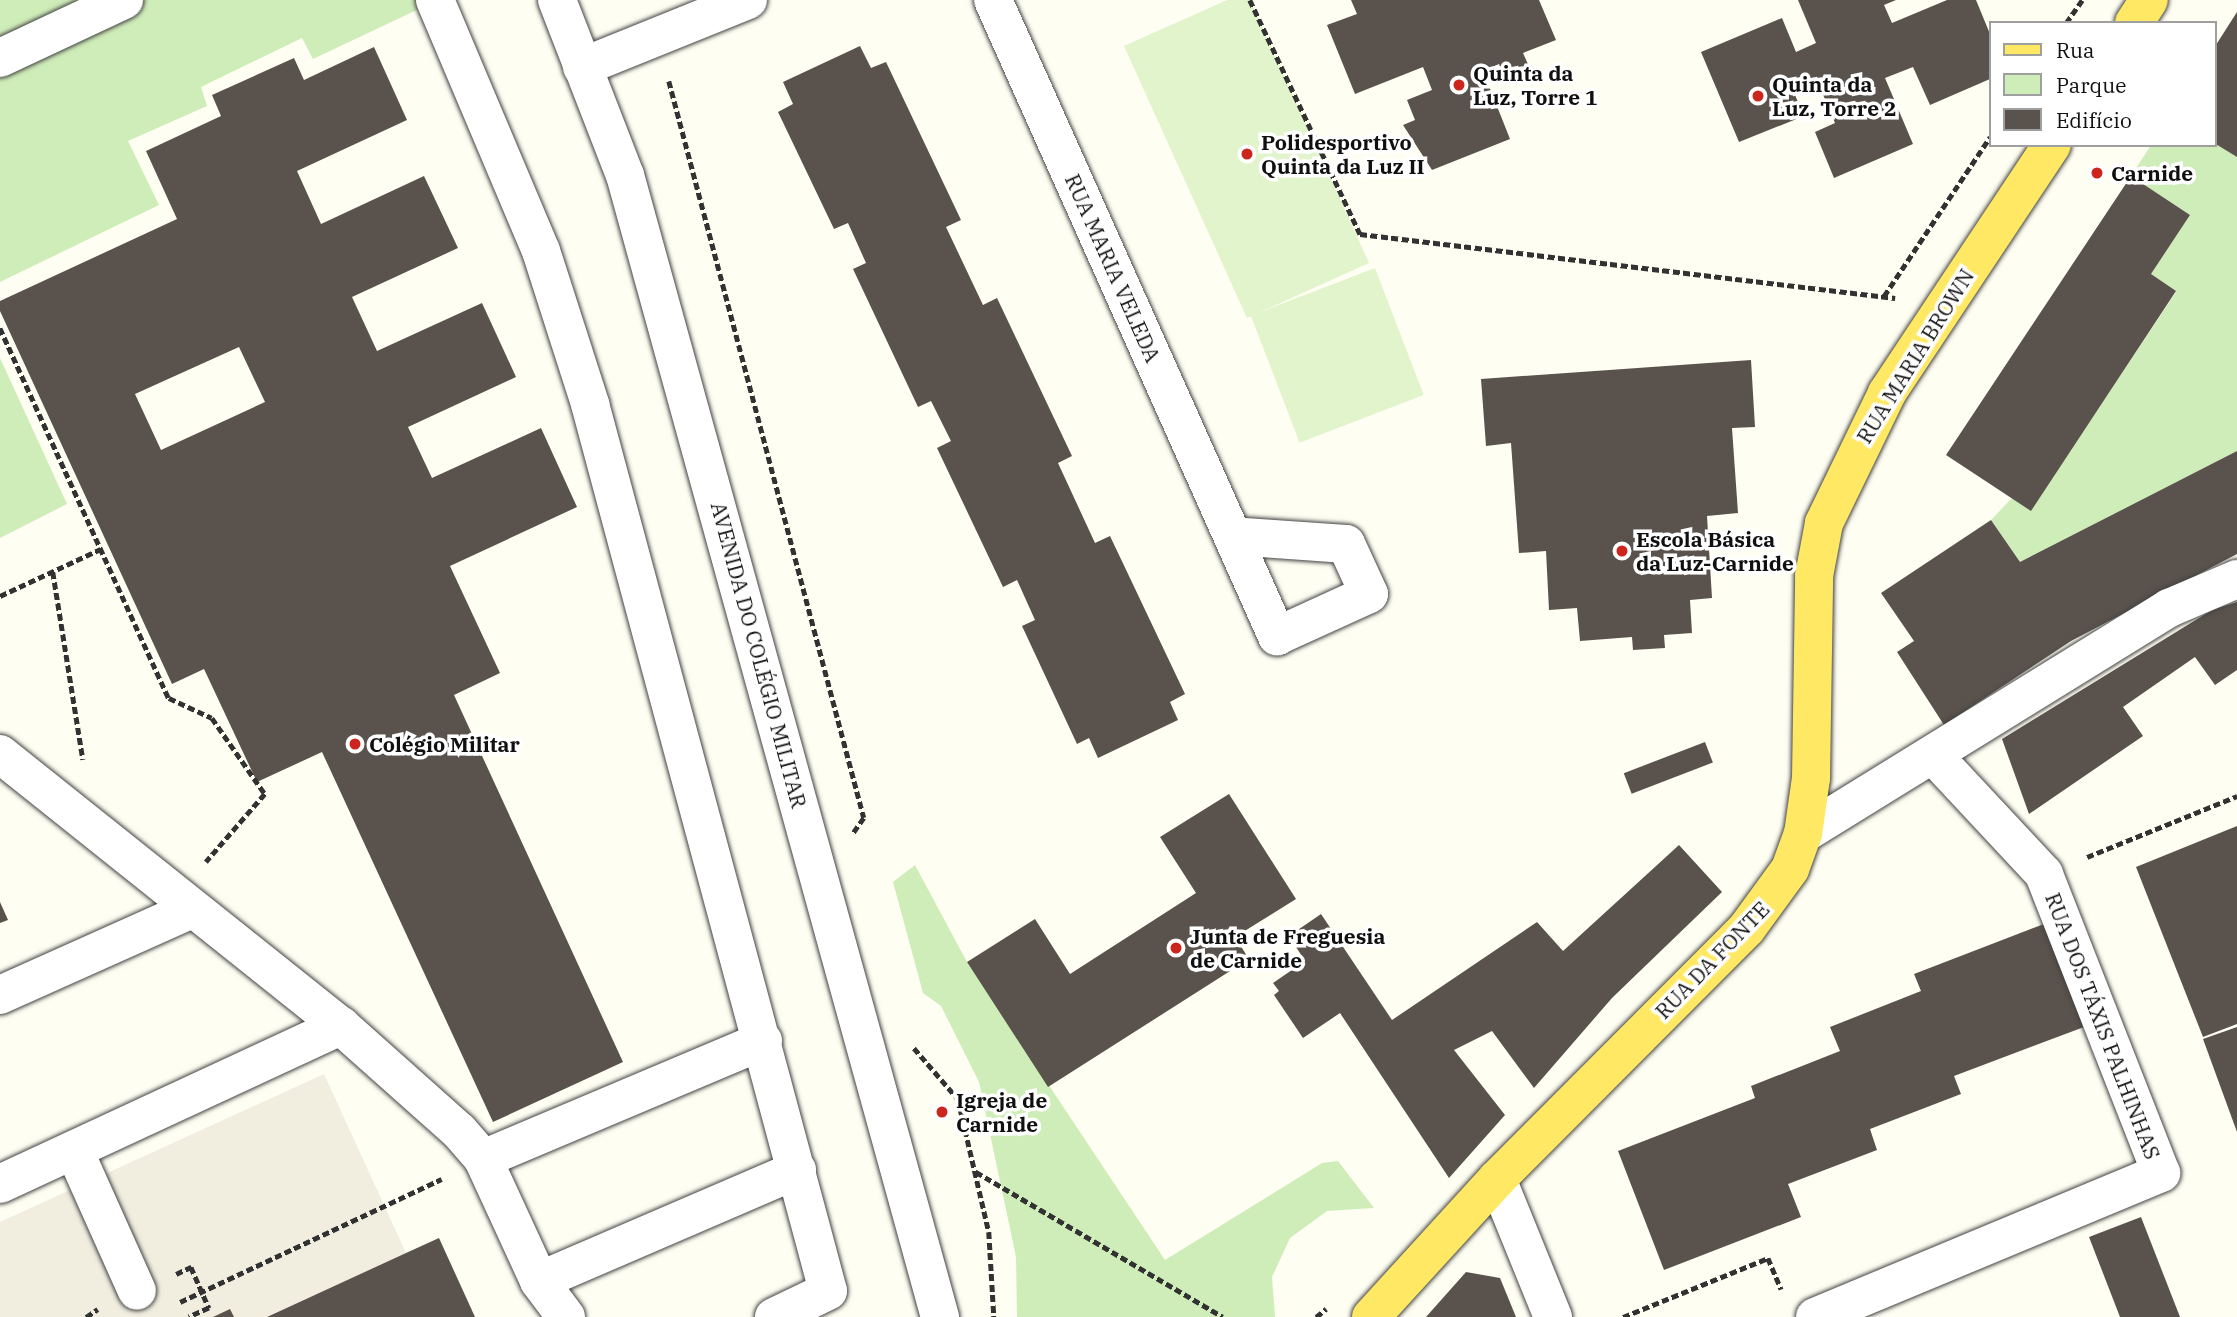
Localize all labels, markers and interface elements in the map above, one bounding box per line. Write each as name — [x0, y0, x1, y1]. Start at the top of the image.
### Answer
legend — [1988, 21, 2216, 147]
text: Rua — [2056, 36, 2094, 64]
place label: Quinta da Luz, Torre 1 — [1473, 60, 1598, 110]
place label: Quinta da Luz, Torre 2 — [1772, 71, 1897, 121]
text: Parque — [2056, 71, 2126, 99]
marker: Quinta da Luz, Torre 1 — [1451, 77, 1467, 93]
marker: Quinta da Luz, Torre 2 — [1750, 88, 1766, 104]
text: Edifício — [2056, 106, 2132, 134]
place label: Polidesportivo Quinta da Luz II — [1261, 129, 1425, 179]
marker: Polidesportivo Quinta da Luz II — [1239, 146, 1255, 162]
place label: Carnide — [2111, 160, 2193, 186]
marker: Carnide — [2089, 165, 2105, 181]
street label: RUA MARIA VELEDA — [1060, 170, 1166, 366]
street label: RUA MARIA BROWN — [1851, 264, 1979, 448]
street label: AVENIDA DO COLÉGIO MILITAR — [706, 499, 812, 811]
place label: Escola Básica da Luz-Carnide — [1636, 526, 1794, 576]
marker: Escola Básica da Luz-Carnide — [1614, 543, 1630, 559]
place label: Colégio Militar — [369, 731, 520, 757]
marker: Colégio Militar — [347, 736, 363, 752]
street label: RUA DOS TÁXIS PALHINHAS — [2040, 889, 2166, 1163]
street label: RUA DA FONTE — [1650, 896, 1774, 1024]
place label: Junta de Freguesia de Carnide — [1190, 923, 1385, 973]
marker: Junta de Freguesia de Carnide — [1168, 940, 1184, 956]
place label: Igreja de Carnide — [956, 1087, 1047, 1137]
marker: Igreja de Carnide — [934, 1104, 950, 1120]

